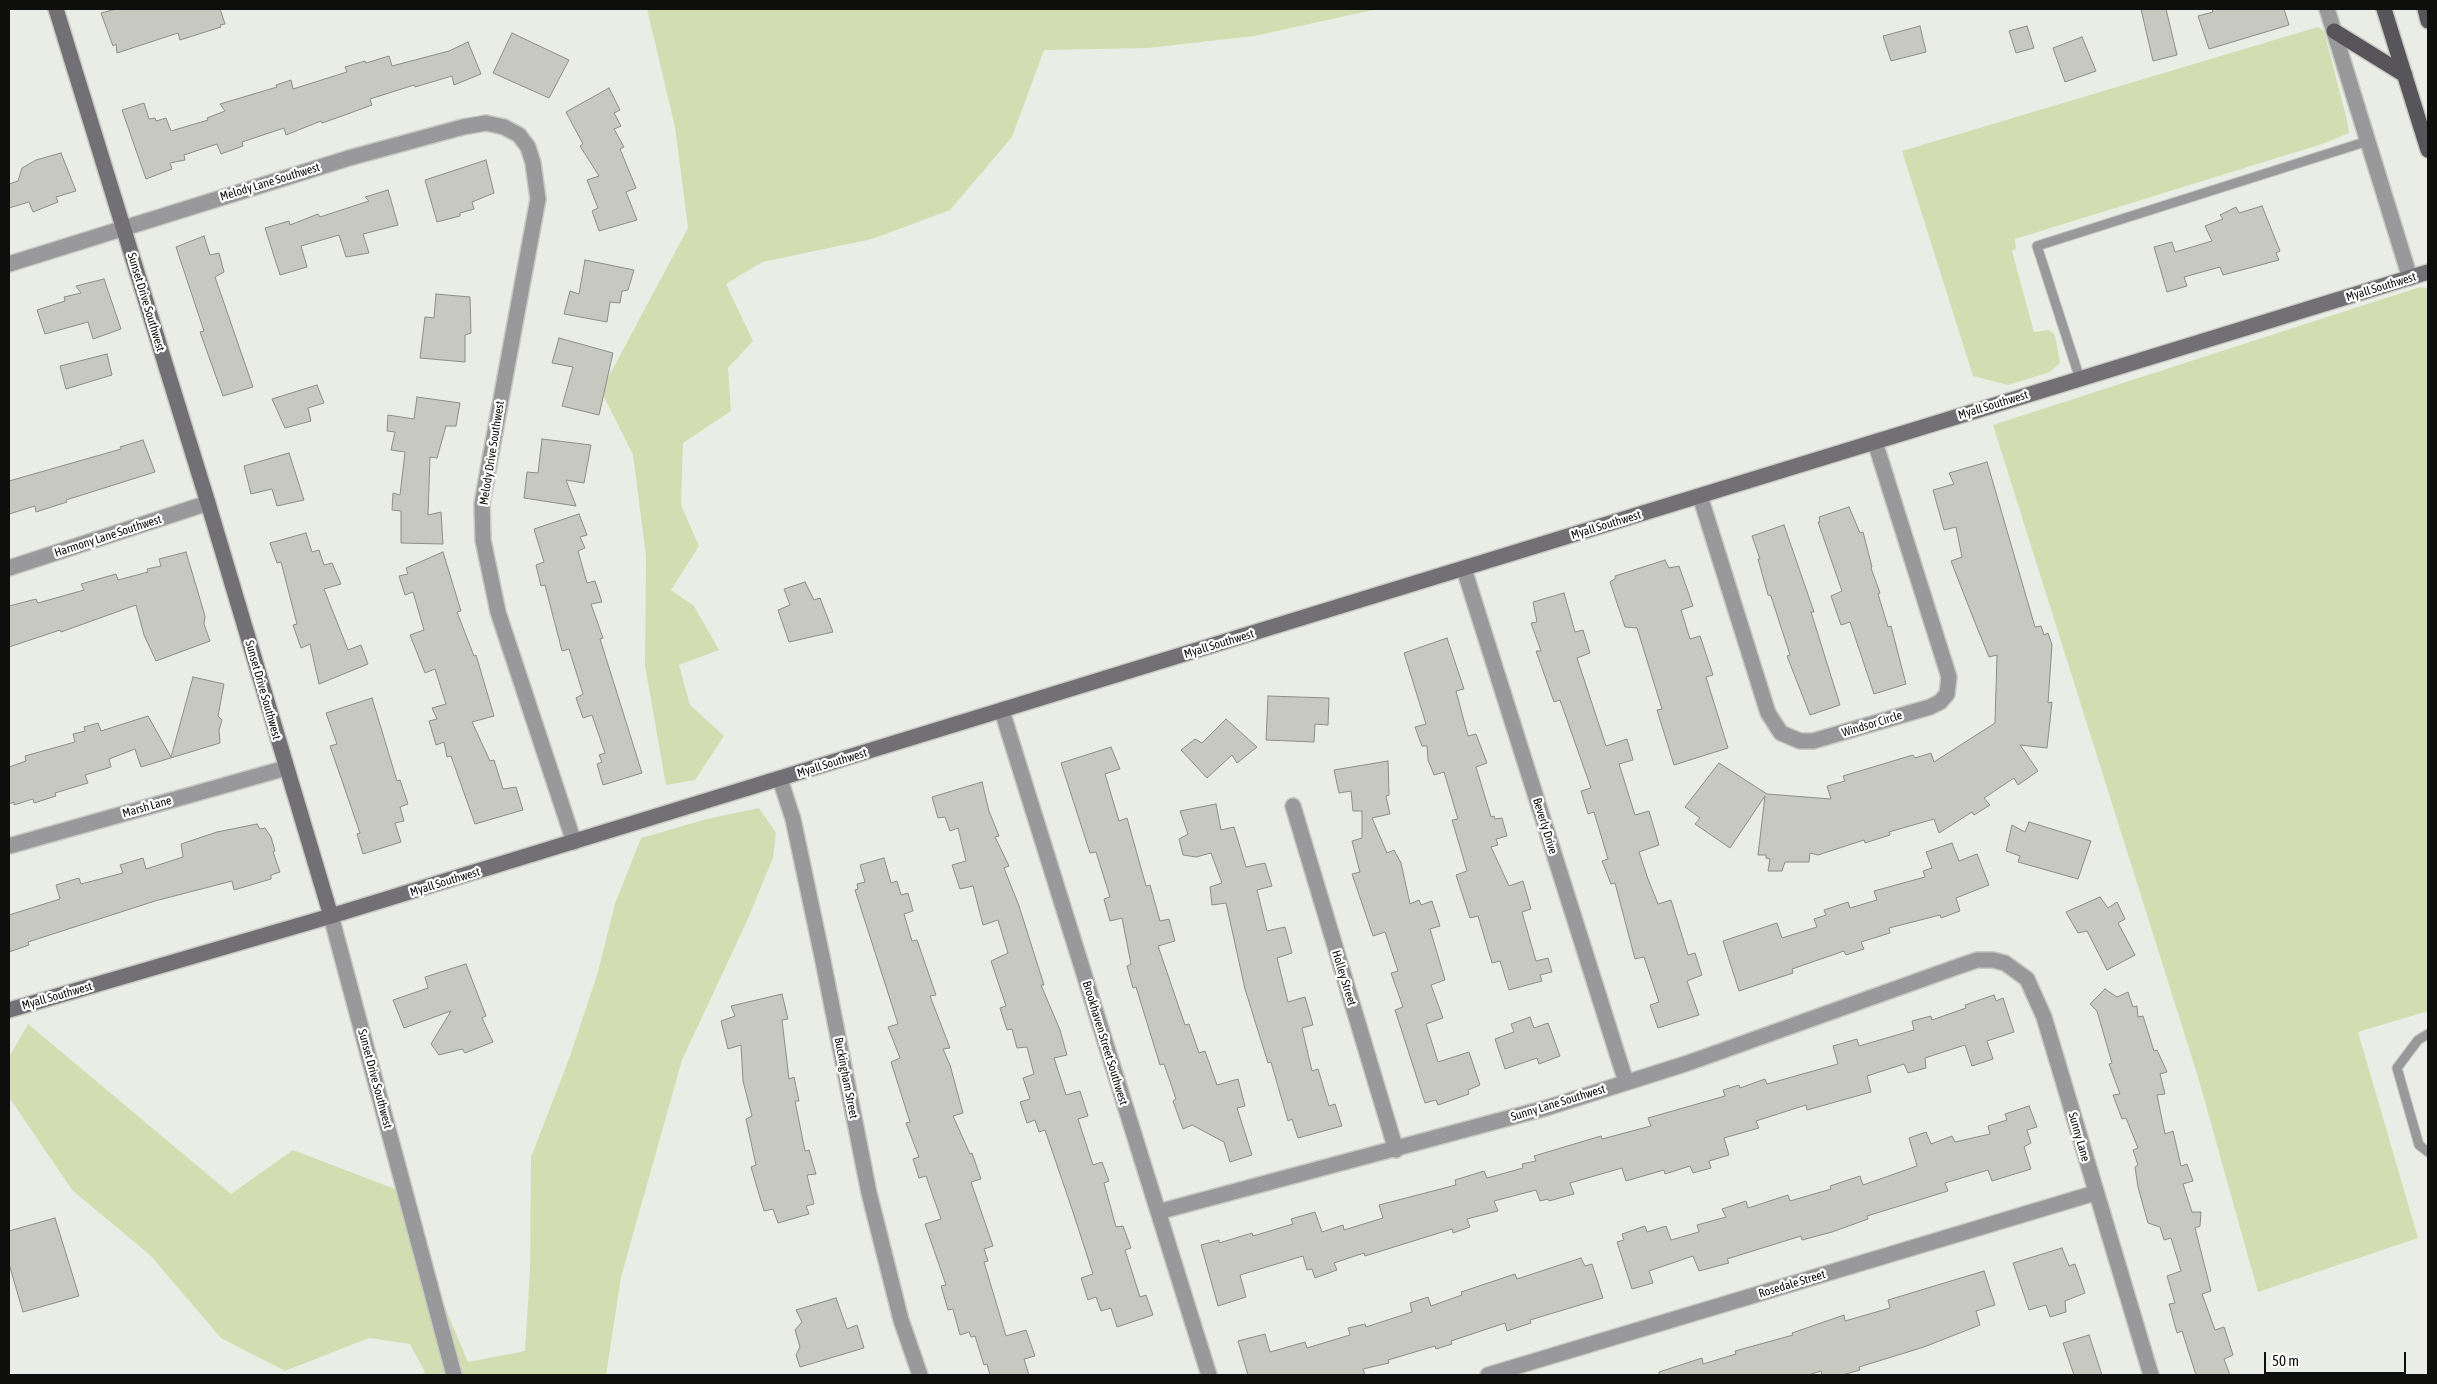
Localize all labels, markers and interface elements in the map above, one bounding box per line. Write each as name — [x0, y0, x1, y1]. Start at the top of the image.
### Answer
street label: Melody Lane Southwest — [218, 160, 322, 204]
street label: Sunset Drive Southwest — [124, 251, 168, 353]
street label: Myall Southwest — [2344, 270, 2418, 304]
street label: Myall Southwest — [1956, 388, 2030, 422]
street label: Melody Drive Southwest — [477, 400, 507, 506]
street label: Myall Southwest — [1569, 508, 1643, 542]
street label: Harmony Lane Southwest — [53, 512, 163, 560]
street label: Myall Southwest — [1182, 627, 1256, 661]
street label: Sunset Drive Southwest — [242, 639, 284, 741]
street label: Windsor Circle — [1840, 708, 1904, 740]
street label: Myall Southwest — [795, 746, 869, 780]
street label: Marsh Lane — [121, 793, 173, 821]
street label: Beverly Drive — [1530, 796, 1560, 856]
street label: Myall Southwest — [408, 865, 482, 899]
street label: Holley Street — [1329, 949, 1359, 1007]
street label: Myall Southwest — [20, 979, 94, 1013]
street label: Brookhaven Street Southwest — [1079, 979, 1131, 1107]
street label: Sunset Drive Southwest — [355, 1028, 395, 1130]
street label: Buckingham Street — [831, 1036, 861, 1120]
street label: Sunny Lane Southwest — [1509, 1082, 1607, 1124]
street label: Sunny Lane — [2065, 1111, 2093, 1163]
street label: Rosedale Street — [1757, 1267, 1827, 1301]
scale bar — [2267, 1342, 2410, 1374]
text: 50 m — [2272, 1352, 2299, 1369]

